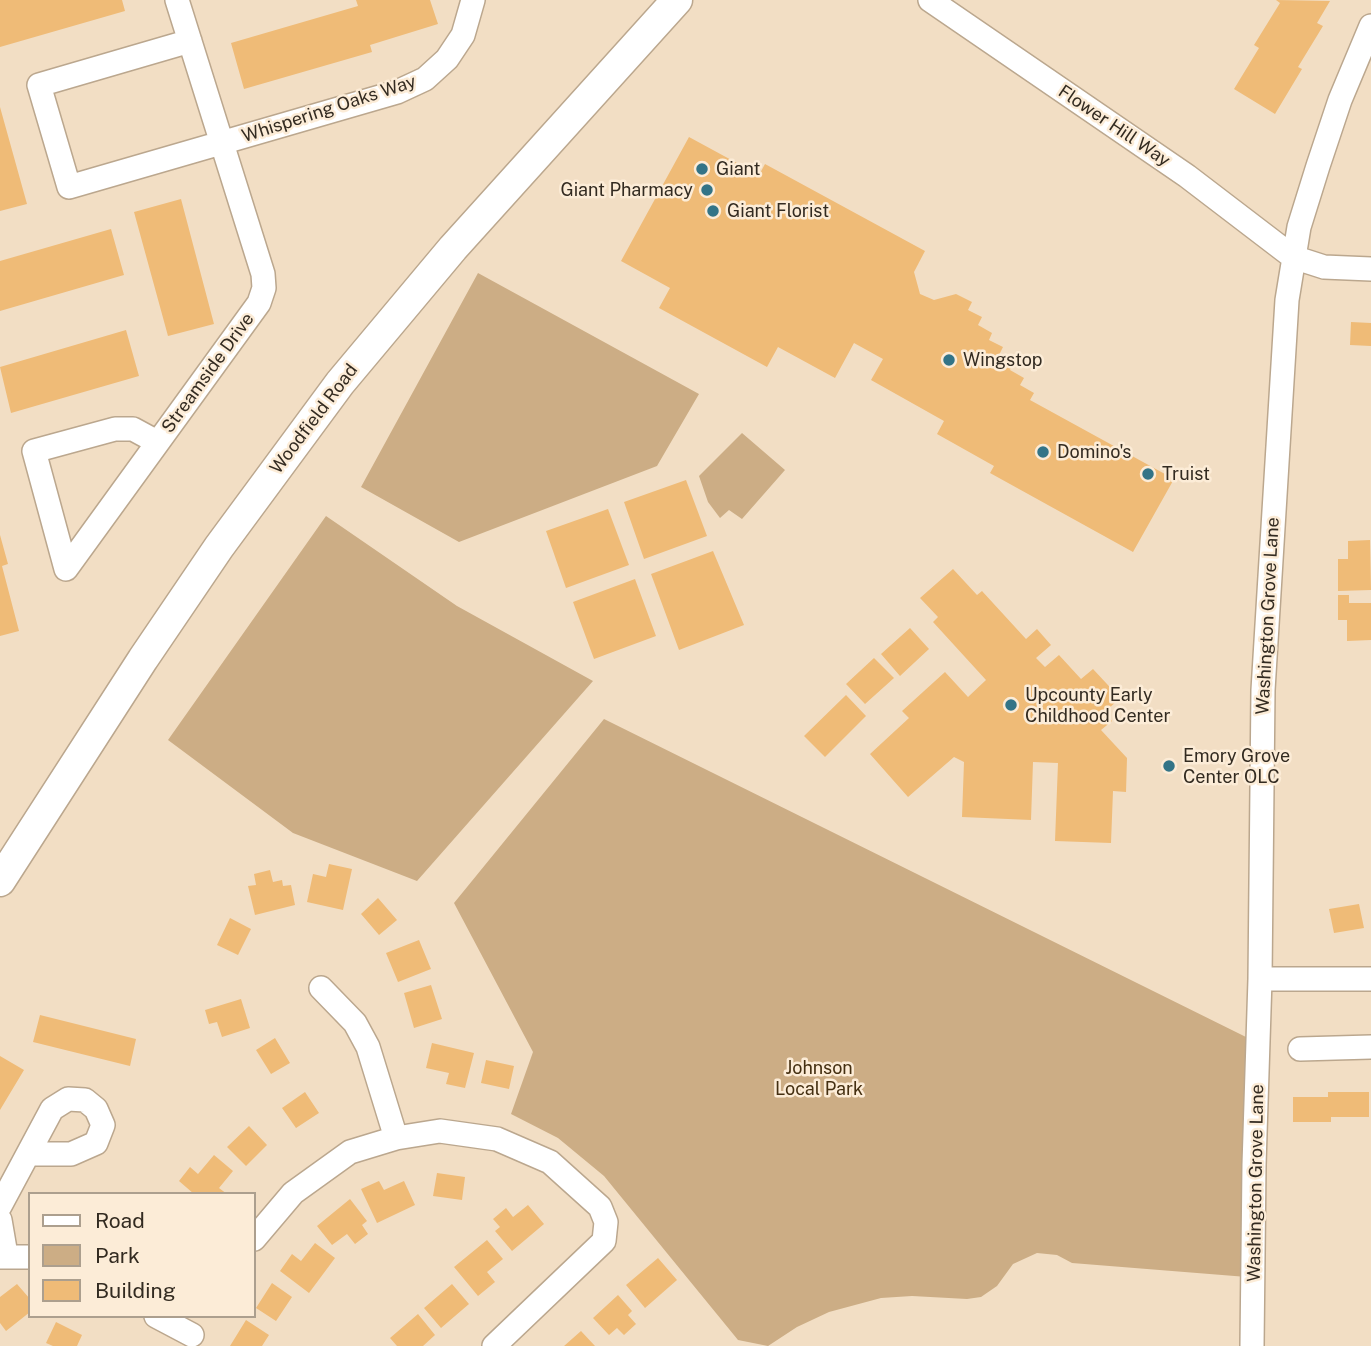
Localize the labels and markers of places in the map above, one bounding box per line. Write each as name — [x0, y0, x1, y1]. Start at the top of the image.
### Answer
place label: Giant — [716, 158, 761, 180]
marker: Giant — [694, 161, 710, 177]
place label: Giant Pharmacy — [560, 179, 693, 201]
marker: Giant Pharmacy — [699, 182, 715, 198]
place label: Giant Florist — [727, 200, 829, 222]
marker: Giant Florist — [705, 203, 721, 219]
place label: Wingstop — [963, 349, 1043, 371]
marker: Wingstop — [941, 352, 957, 368]
place label: Domino's — [1057, 441, 1131, 463]
marker: Domino's — [1035, 444, 1051, 460]
place label: Truist — [1162, 463, 1210, 485]
marker: Truist — [1140, 466, 1156, 482]
place label: Upcounty Early Childhood Center — [1025, 684, 1171, 726]
marker: Upcounty Early Childhood Center — [1003, 697, 1019, 713]
place label: Emory Grove Center OLC — [1183, 745, 1290, 788]
marker: Emory Grove Center OLC — [1161, 758, 1177, 774]

